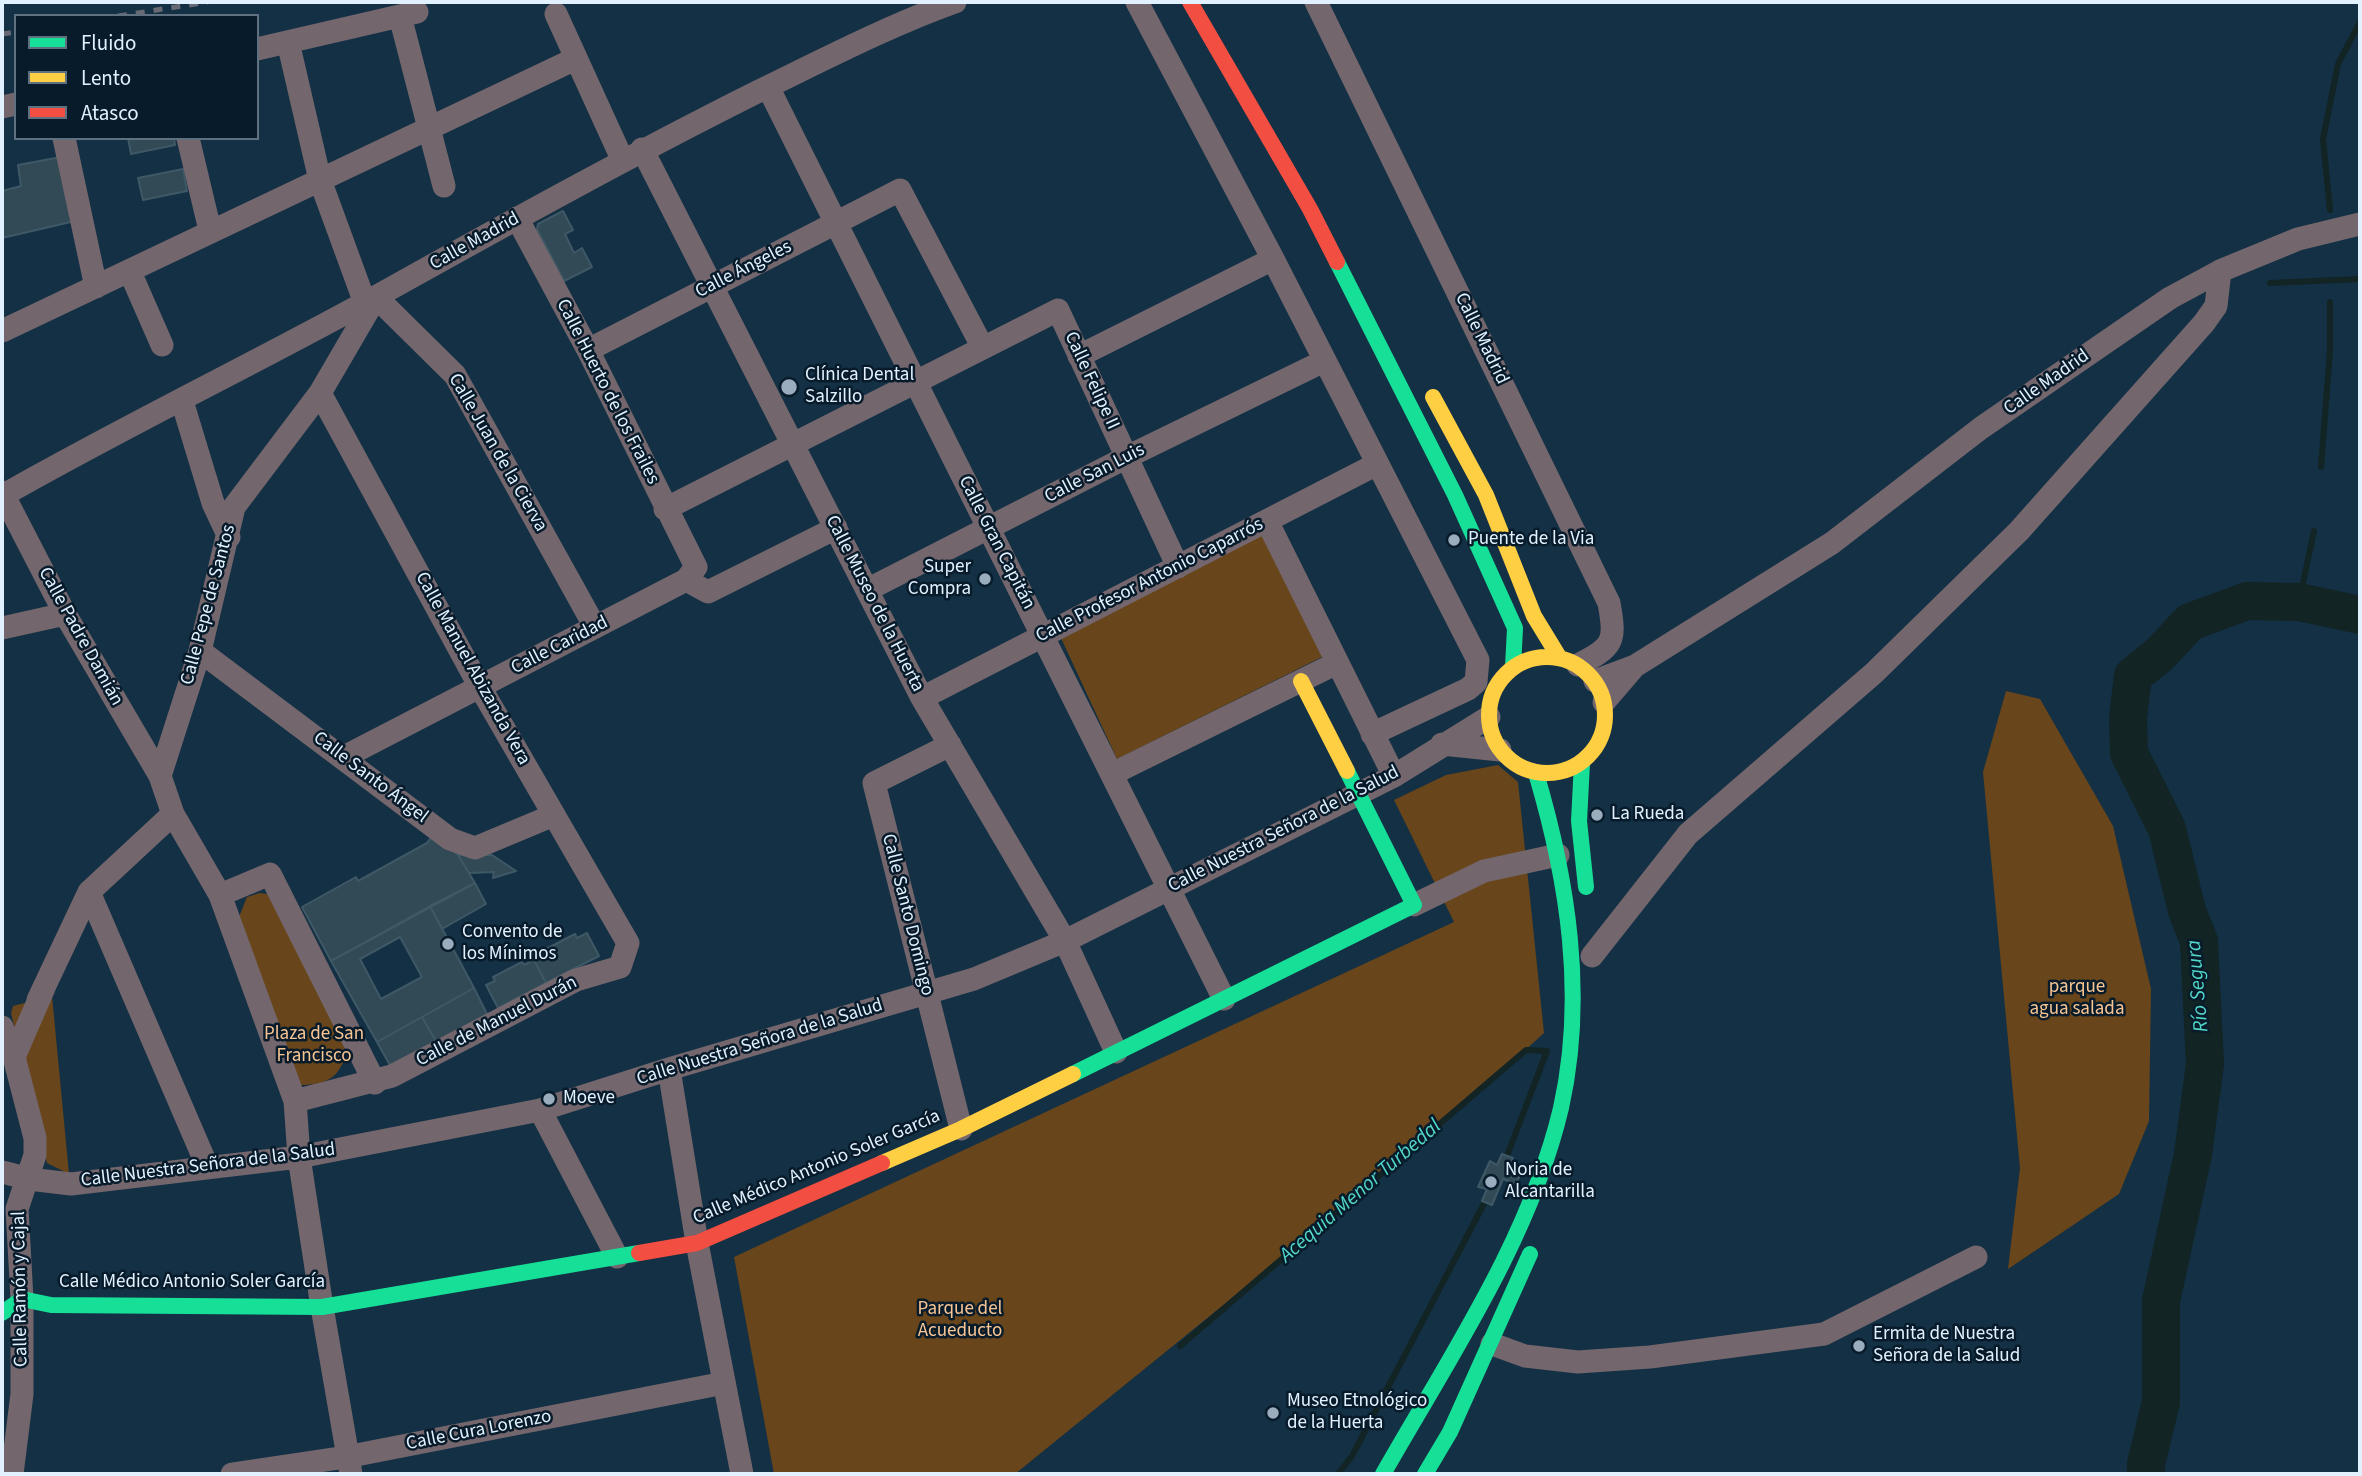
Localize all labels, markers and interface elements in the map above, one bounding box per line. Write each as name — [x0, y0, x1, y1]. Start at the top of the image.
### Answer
legend — [14, 14, 259, 140]
text: Fluido — [81, 28, 136, 58]
text: Lento — [81, 63, 131, 93]
text: Atasco — [81, 98, 139, 128]
street label: Calle Madrid — [426, 208, 524, 276]
street label: Calle Ángeles — [692, 236, 796, 304]
street label: Calle Madrid — [1449, 289, 1513, 389]
street label: Calle Huerto de los Frailes — [550, 296, 664, 488]
street label: Calle Felipe II — [1058, 329, 1124, 433]
street label: Calle Madrid — [2000, 345, 2094, 421]
place label: Clínica Dental Salzillo — [805, 365, 914, 409]
street label: Calle Juan de la Cierva — [442, 370, 552, 536]
marker: Clínica Dental Salzillo — [779, 377, 799, 397]
street label: Calle San Luis — [1041, 439, 1149, 509]
street label: Calle Gran Capitán — [953, 473, 1039, 613]
street label: Calle Museo de la Huerta — [820, 512, 928, 696]
street label: Calle Profesor Antonio Caparrós — [1033, 514, 1267, 648]
street label: Calle Pepe de Santos — [177, 522, 241, 688]
place label: Puente de la Via — [1468, 529, 1594, 551]
marker: Puente de la Via — [1446, 532, 1462, 548]
place label: Super Compra — [908, 557, 971, 601]
street label: Calle Padre Damián — [33, 564, 127, 710]
street label: Calle Manuel Abizanda Vera — [409, 568, 535, 770]
marker: Super Compra — [977, 571, 993, 587]
street label: Calle Caridad — [508, 612, 612, 680]
street label: Calle Santo Ángel — [308, 727, 432, 829]
street label: Calle Nuestra Señora de la Salud — [1165, 762, 1403, 898]
place label: La Rueda — [1611, 804, 1684, 826]
marker: La Rueda — [1589, 807, 1605, 823]
street label: Calle Santo Domingo — [876, 832, 938, 998]
place label: Convento de los Mínimos — [462, 922, 562, 966]
marker: Convento de los Mínimos — [440, 936, 456, 952]
water label: Río Segura — [2182, 939, 2216, 1033]
street label: Calle de Manuel Durán — [413, 972, 581, 1072]
park label: parque agua salada — [2030, 977, 2124, 1021]
street label: Calle Nuestra Señora de la Salud — [634, 995, 886, 1091]
park label: Plaza de San Francisco — [264, 1024, 364, 1068]
place label: Moeve — [563, 1088, 615, 1110]
marker: Moeve — [541, 1091, 557, 1107]
street label: Calle Médico Antonio Soler García — [690, 1105, 944, 1231]
water label: Acequia Menor Turbedal — [1275, 1115, 1447, 1269]
street label: Calle Nuestra Señora de la Salud — [79, 1139, 337, 1193]
place label: Noria de Alcantarilla — [1505, 1160, 1595, 1204]
marker: Noria de Alcantarilla — [1483, 1174, 1499, 1190]
street label: Calle Ramón y Cajal — [8, 1211, 34, 1367]
street label: Calle Médico Antonio Soler García — [59, 1272, 325, 1294]
park label: Parque del Acueducto — [918, 1299, 1002, 1343]
place label: Ermita de Nuestra Señora de la Salud — [1873, 1324, 2020, 1368]
marker: Ermita de Nuestra Señora de la Salud — [1851, 1338, 1867, 1354]
place label: Museo Etnológico de la Huerta — [1287, 1391, 1427, 1435]
marker: Museo Etnológico de la Huerta — [1265, 1405, 1281, 1421]
street label: Calle Cura Lorenzo — [404, 1406, 554, 1456]

